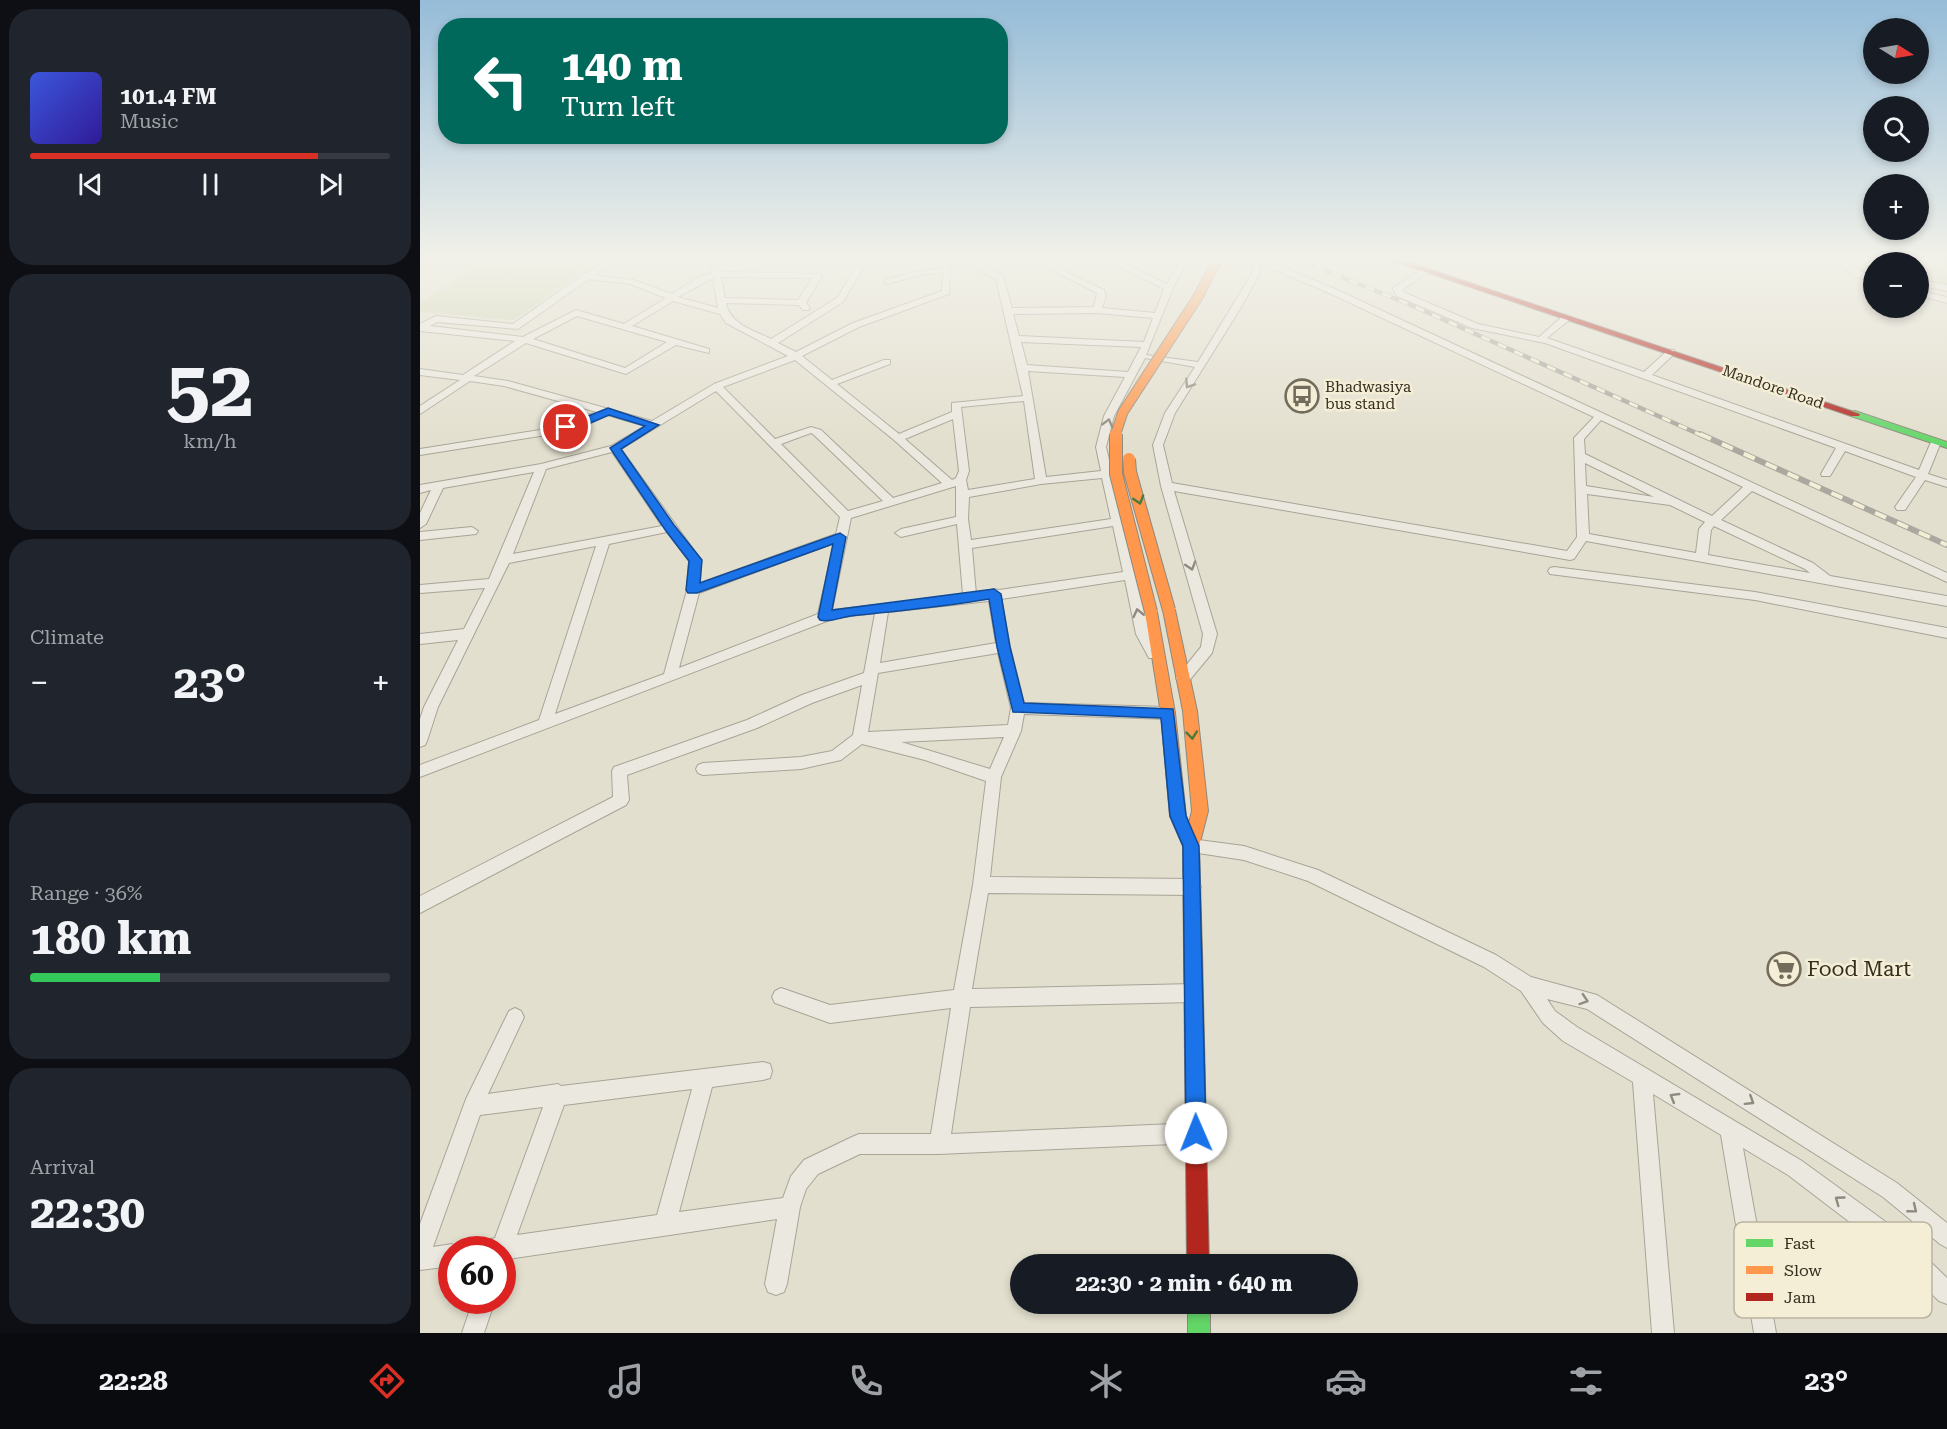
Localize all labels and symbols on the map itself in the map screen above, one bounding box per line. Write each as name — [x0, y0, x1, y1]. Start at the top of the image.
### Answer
north arrow — [1863, 18, 1929, 84]
street label: Mandore Road — [1720, 361, 1826, 413]
one-way arrow — [1186, 377, 1197, 388]
bus stop icon: Bhadwasiya bus stand — [1284, 378, 1320, 414]
place label: Bhadwasiya bus stand — [1325, 378, 1411, 413]
pin — [540, 401, 591, 452]
one-way arrow — [1100, 418, 1113, 428]
one-way arrow — [1132, 494, 1144, 505]
one-way arrow — [1184, 560, 1196, 571]
one-way arrow — [1132, 609, 1145, 619]
one-way arrow — [1185, 731, 1198, 740]
supermarket icon: Food Mart — [1766, 951, 1802, 987]
place label: Food Mart — [1807, 957, 1911, 981]
one-way arrow — [1578, 992, 1589, 1005]
one-way arrow — [1670, 1093, 1680, 1105]
one-way arrow — [1744, 1093, 1755, 1104]
position arrow — [1164, 1101, 1228, 1165]
one-way arrow — [1835, 1196, 1846, 1207]
one-way arrow — [1906, 1201, 1917, 1212]
legend — [1734, 1222, 1932, 1318]
text: Fast — [1784, 1234, 1815, 1253]
speed limit sign: 60 — [438, 1236, 516, 1314]
text: Slow — [1784, 1261, 1822, 1280]
text: Jam — [1784, 1288, 1816, 1307]

